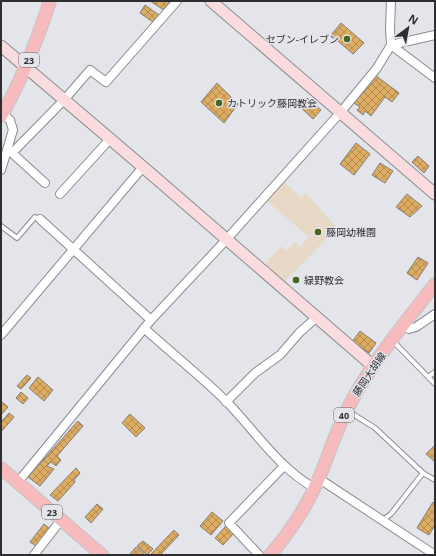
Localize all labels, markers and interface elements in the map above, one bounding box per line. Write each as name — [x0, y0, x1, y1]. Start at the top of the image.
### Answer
north arrow — [388, 8, 428, 48]
text: N — [406, 10, 421, 28]
place label: セブン-イレブン — [266, 32, 339, 46]
marker: セブン-イレブン — [342, 34, 352, 44]
road number: 23 — [19, 53, 39, 67]
place label: カトリック藤岡教会 — [227, 96, 317, 110]
marker: カトリック藤岡教会 — [214, 98, 224, 108]
place label: 藤岡幼稚園 — [326, 225, 376, 239]
marker: 藤岡幼稚園 — [313, 227, 323, 237]
place label: 緑野教会 — [304, 273, 344, 287]
marker: 緑野教会 — [291, 275, 301, 285]
street label: 藤岡大胡線 — [349, 349, 389, 399]
road number: 40 — [334, 408, 354, 422]
road number: 23 — [42, 505, 62, 519]

